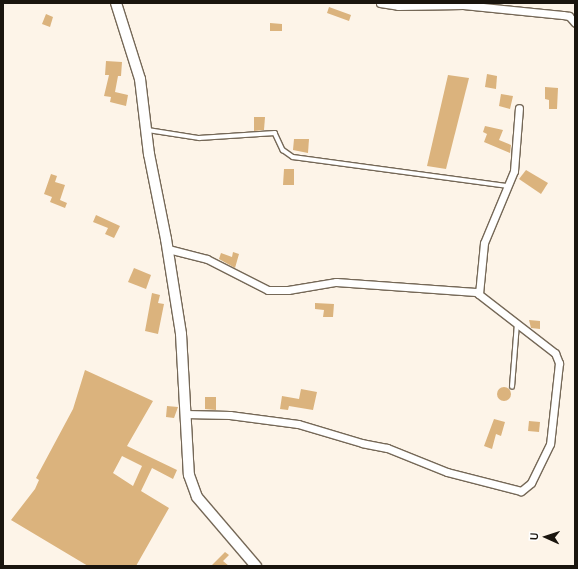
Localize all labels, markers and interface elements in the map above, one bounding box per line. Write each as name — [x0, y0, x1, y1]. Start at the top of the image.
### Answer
north arrow — [526, 517, 566, 557]
text: U — [527, 532, 541, 540]

